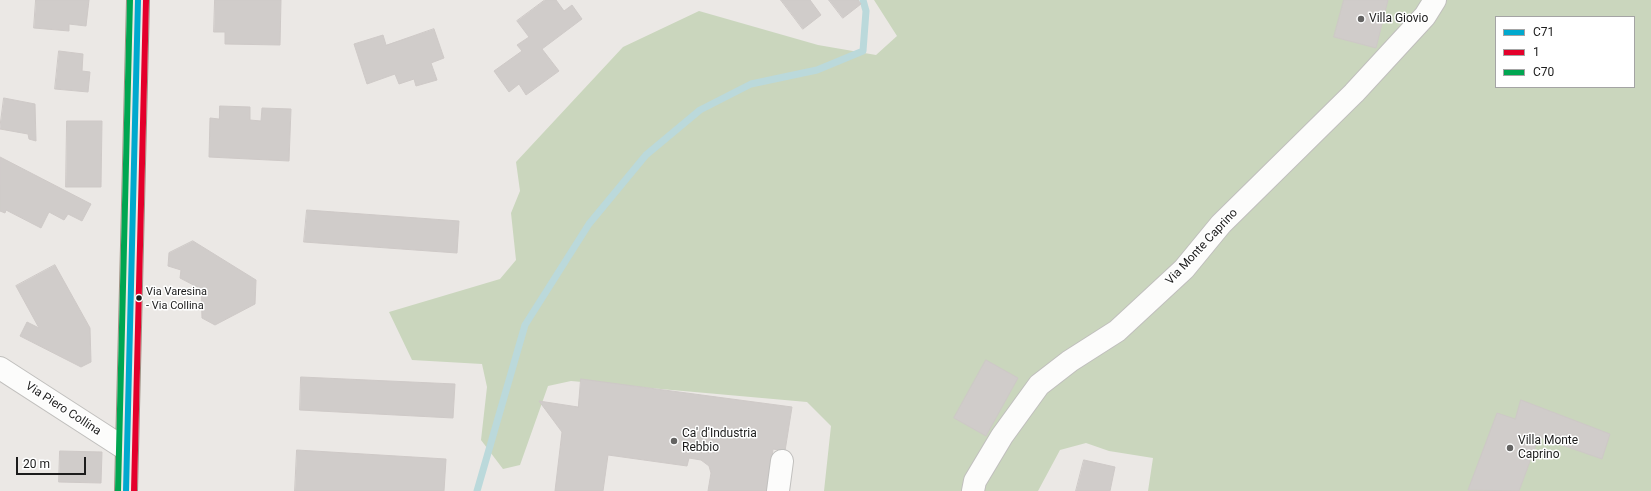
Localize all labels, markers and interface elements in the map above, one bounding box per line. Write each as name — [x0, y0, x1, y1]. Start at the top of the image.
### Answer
place label: Villa Giovio — [1369, 12, 1428, 26]
marker: Villa Giovio — [1356, 14, 1366, 24]
legend — [1495, 16, 1635, 88]
text: C71 — [1533, 25, 1554, 39]
text: 1 — [1533, 45, 1540, 59]
text: C70 — [1533, 65, 1554, 79]
street label: Via Monte Caprino — [1163, 206, 1241, 288]
place label: Via Varesina - Via Collina — [146, 285, 207, 311]
marker: Via Varesina - Via Collina — [134, 293, 144, 303]
street label: Via Piero Collina — [22, 379, 104, 439]
place label: Ca' d'Industria Rebbio — [682, 427, 757, 455]
place label: Villa Monte Caprino — [1518, 434, 1578, 462]
marker: Ca' d'Industria Rebbio — [669, 436, 679, 446]
marker: Villa Monte Caprino — [1505, 443, 1515, 453]
scale bar — [18, 449, 88, 475]
text: 20 m — [23, 457, 50, 471]

